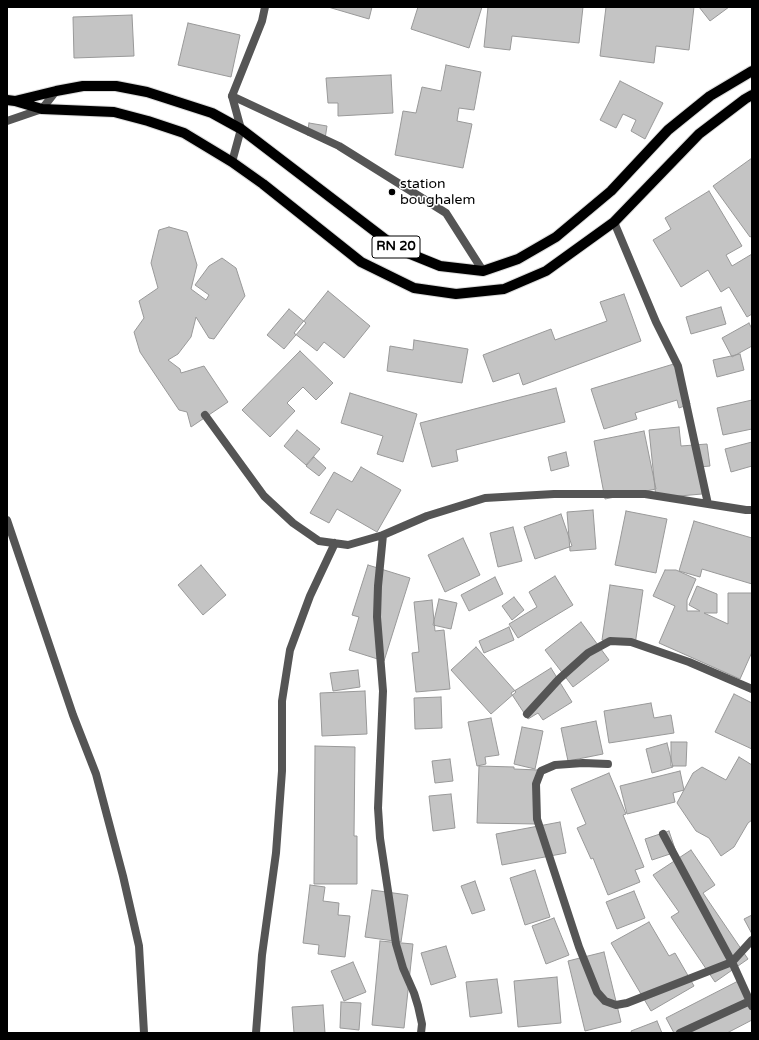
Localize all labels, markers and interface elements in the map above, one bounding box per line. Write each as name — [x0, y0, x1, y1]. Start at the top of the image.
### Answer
place label: station boughalem — [400, 176, 475, 208]
marker: station boughalem — [387, 187, 397, 197]
road number: RN 20 — [372, 236, 420, 258]

